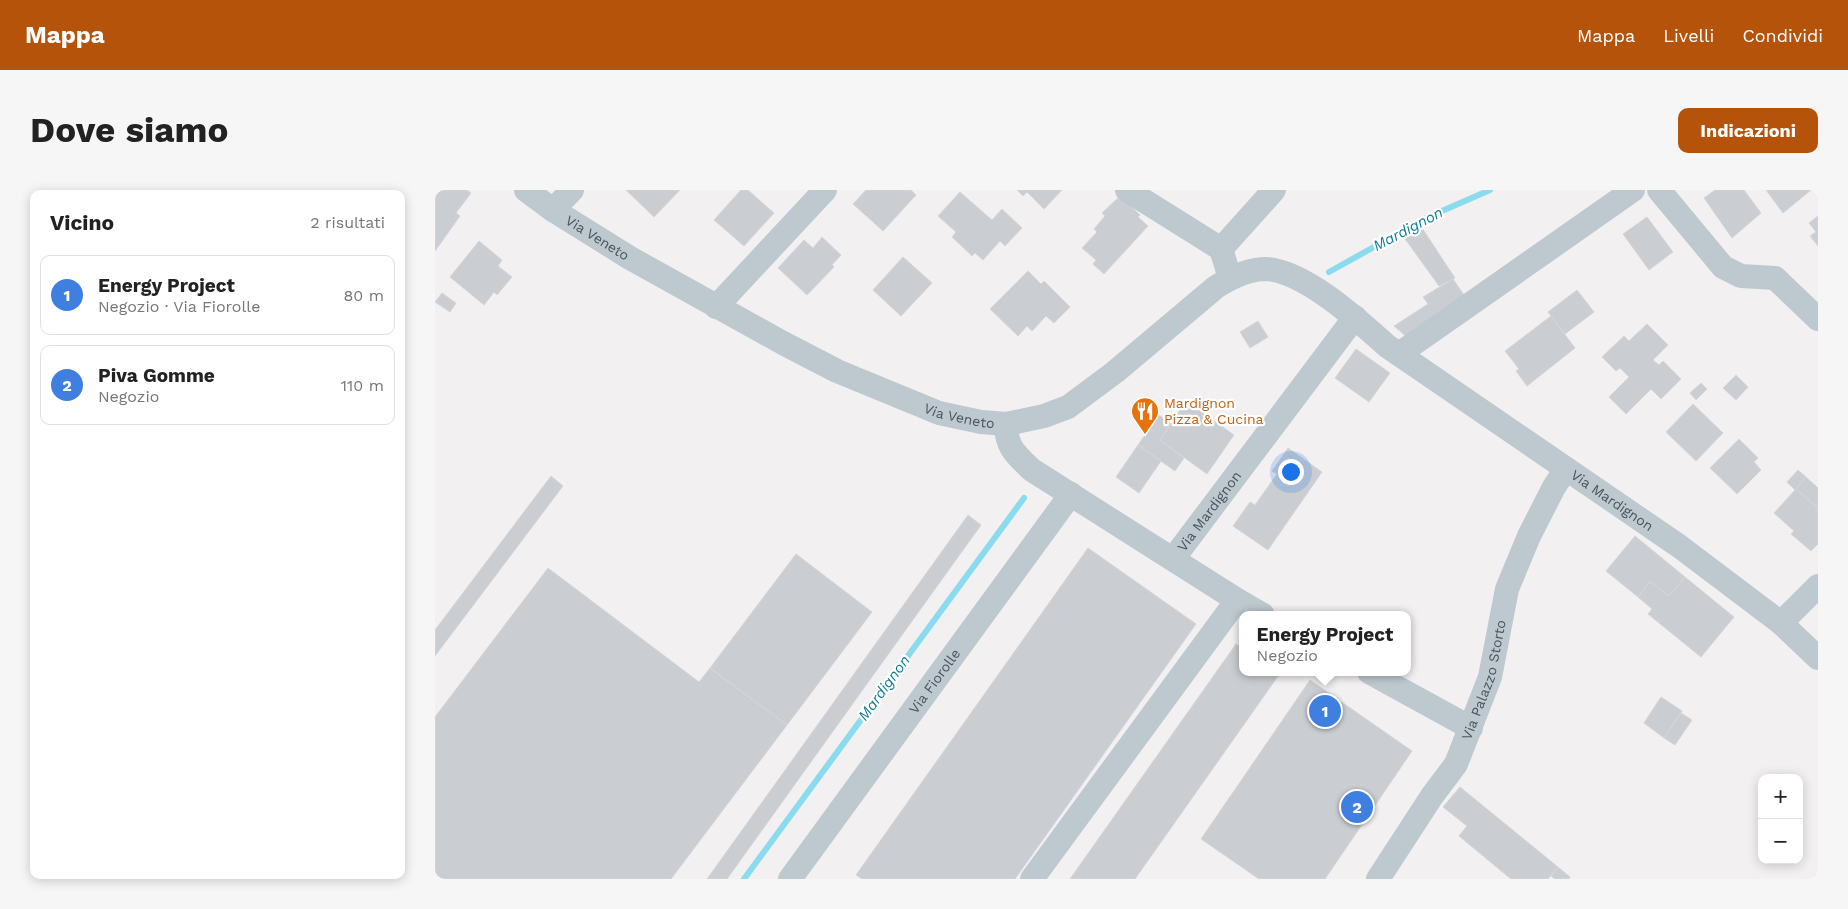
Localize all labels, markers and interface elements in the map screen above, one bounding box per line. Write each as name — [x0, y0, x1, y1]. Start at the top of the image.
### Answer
text: Mappa — [25, 21, 105, 49]
text: Mappa — [1577, 25, 1635, 46]
text: Livelli — [1663, 25, 1714, 46]
text: Condividi — [1742, 25, 1823, 46]
button: Indicazioni — [1678, 108, 1818, 153]
text: Dove siamo — [30, 109, 228, 151]
water label: Mardignon — [1370, 203, 1446, 255]
text: Vicino — [50, 210, 114, 235]
street label: Via Veneto — [563, 212, 632, 264]
text: 2 risultati — [310, 213, 385, 232]
text: Energy Project — [98, 274, 235, 297]
text: 1 — [64, 286, 70, 305]
text: 80 m — [343, 286, 384, 305]
text: Negozio · Via Fiorolle — [98, 297, 261, 316]
text: Piva Gomme — [98, 364, 215, 387]
text: 2 — [62, 376, 72, 395]
text: 110 m — [341, 376, 384, 395]
text: Negozio — [98, 387, 159, 406]
place label: Mardignon Pizza & Cucina — [1164, 395, 1264, 427]
restaurant icon: Mardignon Pizza & Cucina — [1130, 396, 1160, 435]
street label: Via Veneto — [922, 400, 995, 431]
your location — [1278, 459, 1304, 485]
street label: Via Mardignon — [1568, 466, 1656, 534]
street label: Via Mardignon — [1174, 468, 1244, 554]
popup — [1239, 611, 1411, 676]
street label: Via Palazzo Storto — [1458, 619, 1509, 742]
text: Energy Project — [1257, 623, 1393, 646]
street label: Via Fiorolle — [905, 646, 963, 717]
text: Negozio — [1257, 646, 1318, 665]
water label: Mardignon — [854, 652, 914, 724]
pin: 1 — [1309, 692, 1341, 730]
map controls — [1758, 774, 1803, 864]
button: + — [1758, 774, 1803, 819]
pin: 2 — [1341, 788, 1373, 826]
button: − — [1758, 819, 1803, 864]

